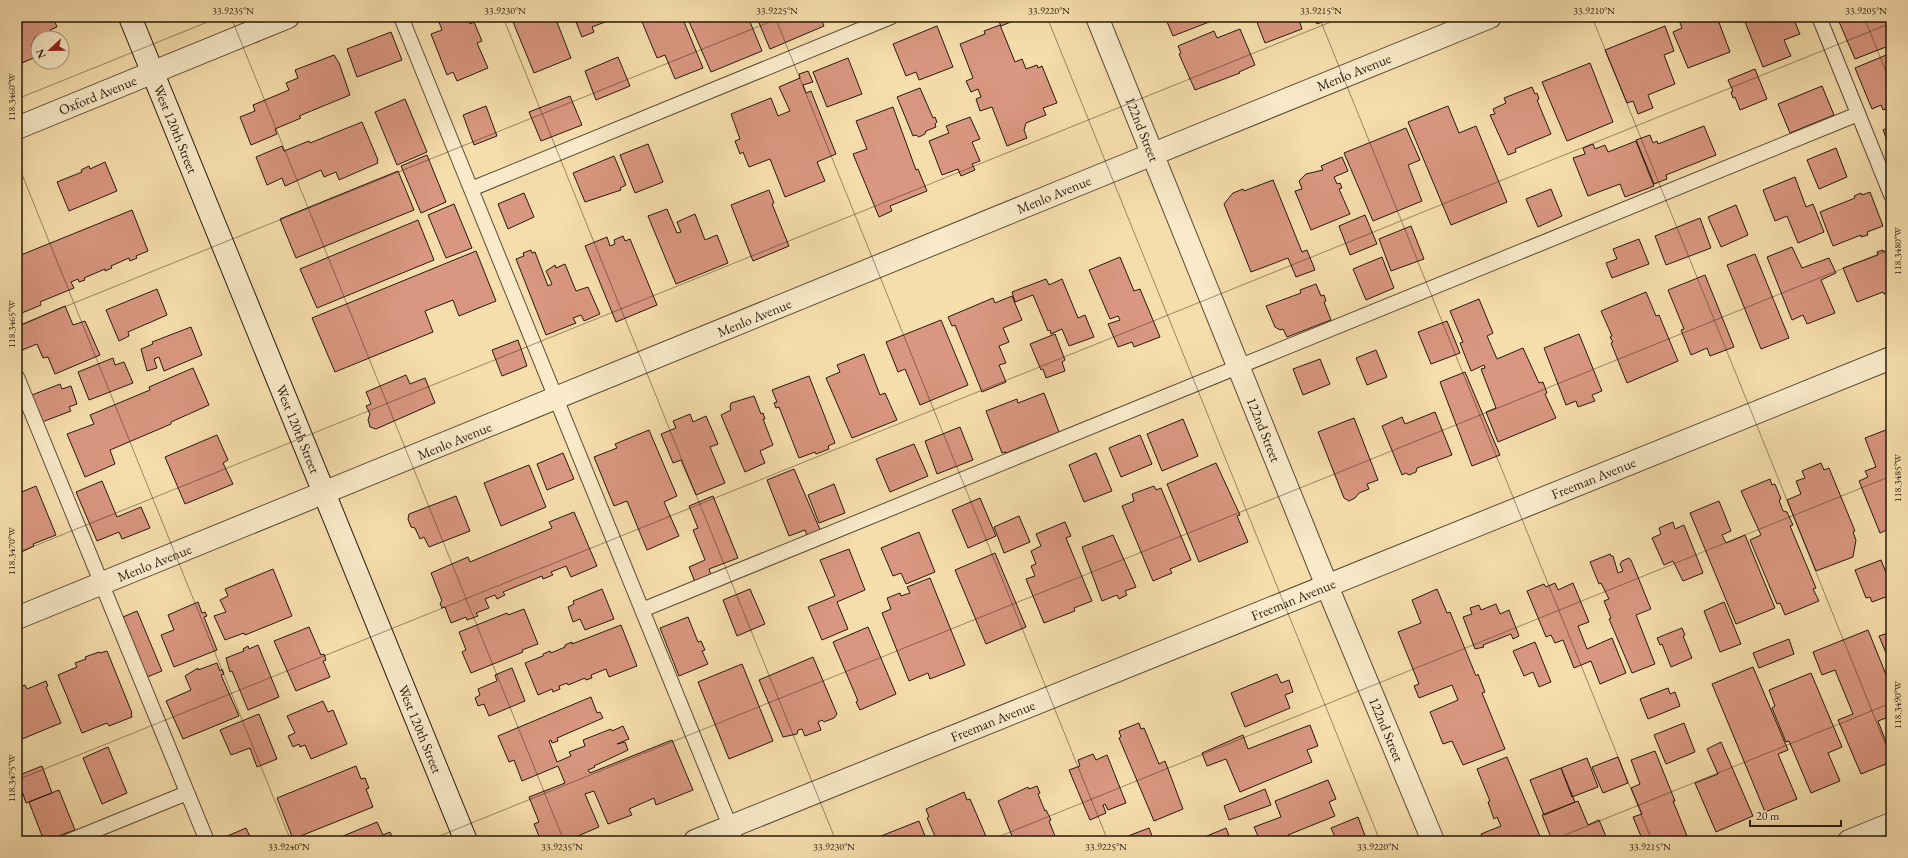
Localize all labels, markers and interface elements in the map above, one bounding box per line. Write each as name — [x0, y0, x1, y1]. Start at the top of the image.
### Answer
text: 33.9235°N — [212, 4, 254, 17]
text: 33.9230°N — [484, 4, 526, 17]
text: 33.9225°N — [756, 4, 798, 17]
text: 33.9220°N — [1028, 4, 1070, 17]
text: 33.9215°N — [1300, 4, 1342, 17]
text: 33.9210°N — [1573, 4, 1615, 17]
text: 33.9205°N — [1845, 4, 1887, 17]
north arrow — [30, 30, 70, 70]
text: N — [33, 47, 49, 60]
street label: Menlo Avenue — [1314, 49, 1394, 95]
street label: Oxford Avenue — [56, 71, 140, 119]
text: 118.3460°W — [5, 72, 18, 121]
street label: West 120th Street — [150, 82, 202, 177]
street label: 122nd Street — [1121, 94, 1164, 165]
street label: Menlo Avenue — [1014, 171, 1094, 218]
text: 118.3480°W — [1891, 226, 1904, 275]
street label: Menlo Avenue — [714, 294, 794, 341]
text: 118.3465°W — [5, 299, 18, 348]
street label: West 120th Street — [272, 382, 324, 477]
street label: 122nd Street — [1243, 395, 1285, 465]
street label: Menlo Avenue — [415, 417, 495, 464]
street label: Freeman Avenue — [1549, 453, 1639, 503]
text: 118.3485°W — [1891, 453, 1904, 502]
text: 118.3470°W — [5, 526, 18, 575]
street label: Menlo Avenue — [114, 540, 195, 586]
street label: Freeman Avenue — [1248, 574, 1338, 625]
text: 118.3490°W — [1891, 680, 1904, 729]
street label: West 120th Street — [394, 682, 447, 777]
street label: 122nd Street — [1365, 694, 1408, 765]
street label: Freeman Avenue — [948, 695, 1038, 746]
text: 118.3475°W — [5, 753, 18, 802]
scale bar — [1750, 802, 1841, 828]
text: 20 m — [1756, 808, 1780, 824]
text: 33.9240°N — [268, 840, 310, 853]
text: 33.9235°N — [541, 840, 583, 853]
text: 33.9230°N — [813, 840, 855, 853]
text: 33.9225°N — [1085, 840, 1127, 853]
text: 33.9220°N — [1357, 840, 1399, 853]
text: 33.9215°N — [1629, 840, 1671, 853]

